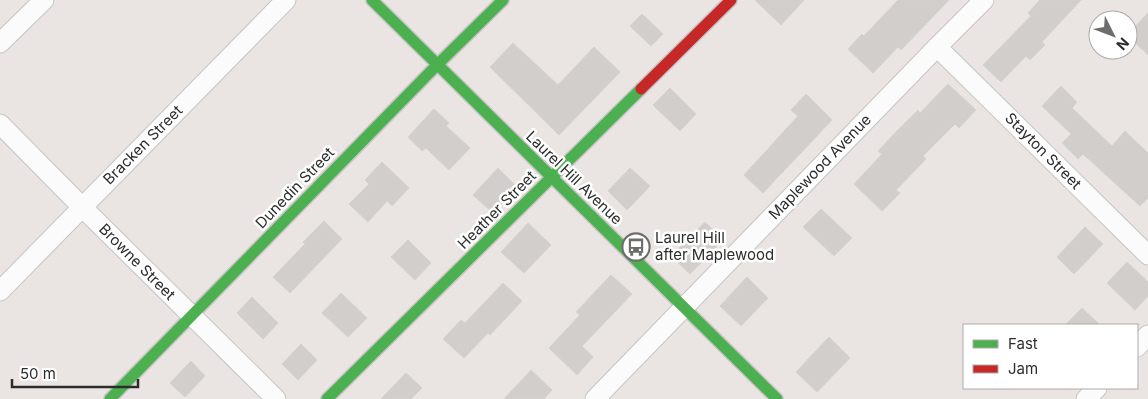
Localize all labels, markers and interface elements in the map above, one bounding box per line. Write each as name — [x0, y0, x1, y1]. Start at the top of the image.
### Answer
north arrow — [1088, 10, 1138, 60]
text: N — [1113, 34, 1133, 54]
street label: Bracken Street — [99, 101, 186, 188]
street label: Stayton Street — [1001, 108, 1086, 193]
street label: Maplewood Avenue — [764, 110, 875, 223]
street label: Laurel Hill Avenue — [522, 127, 627, 228]
street label: Dunedin Street — [251, 143, 338, 232]
street label: Heather Street — [453, 166, 540, 253]
street label: Browne Street — [95, 219, 180, 304]
place label: Laurel Hill after Maplewood — [655, 228, 774, 264]
bus stop icon: Laurel Hill after Maplewood — [621, 232, 651, 262]
legend — [963, 324, 1138, 389]
text: Fast — [1008, 334, 1038, 353]
scale bar — [12, 356, 139, 388]
text: Jam — [1008, 359, 1038, 378]
text: 50 m — [20, 364, 56, 383]

